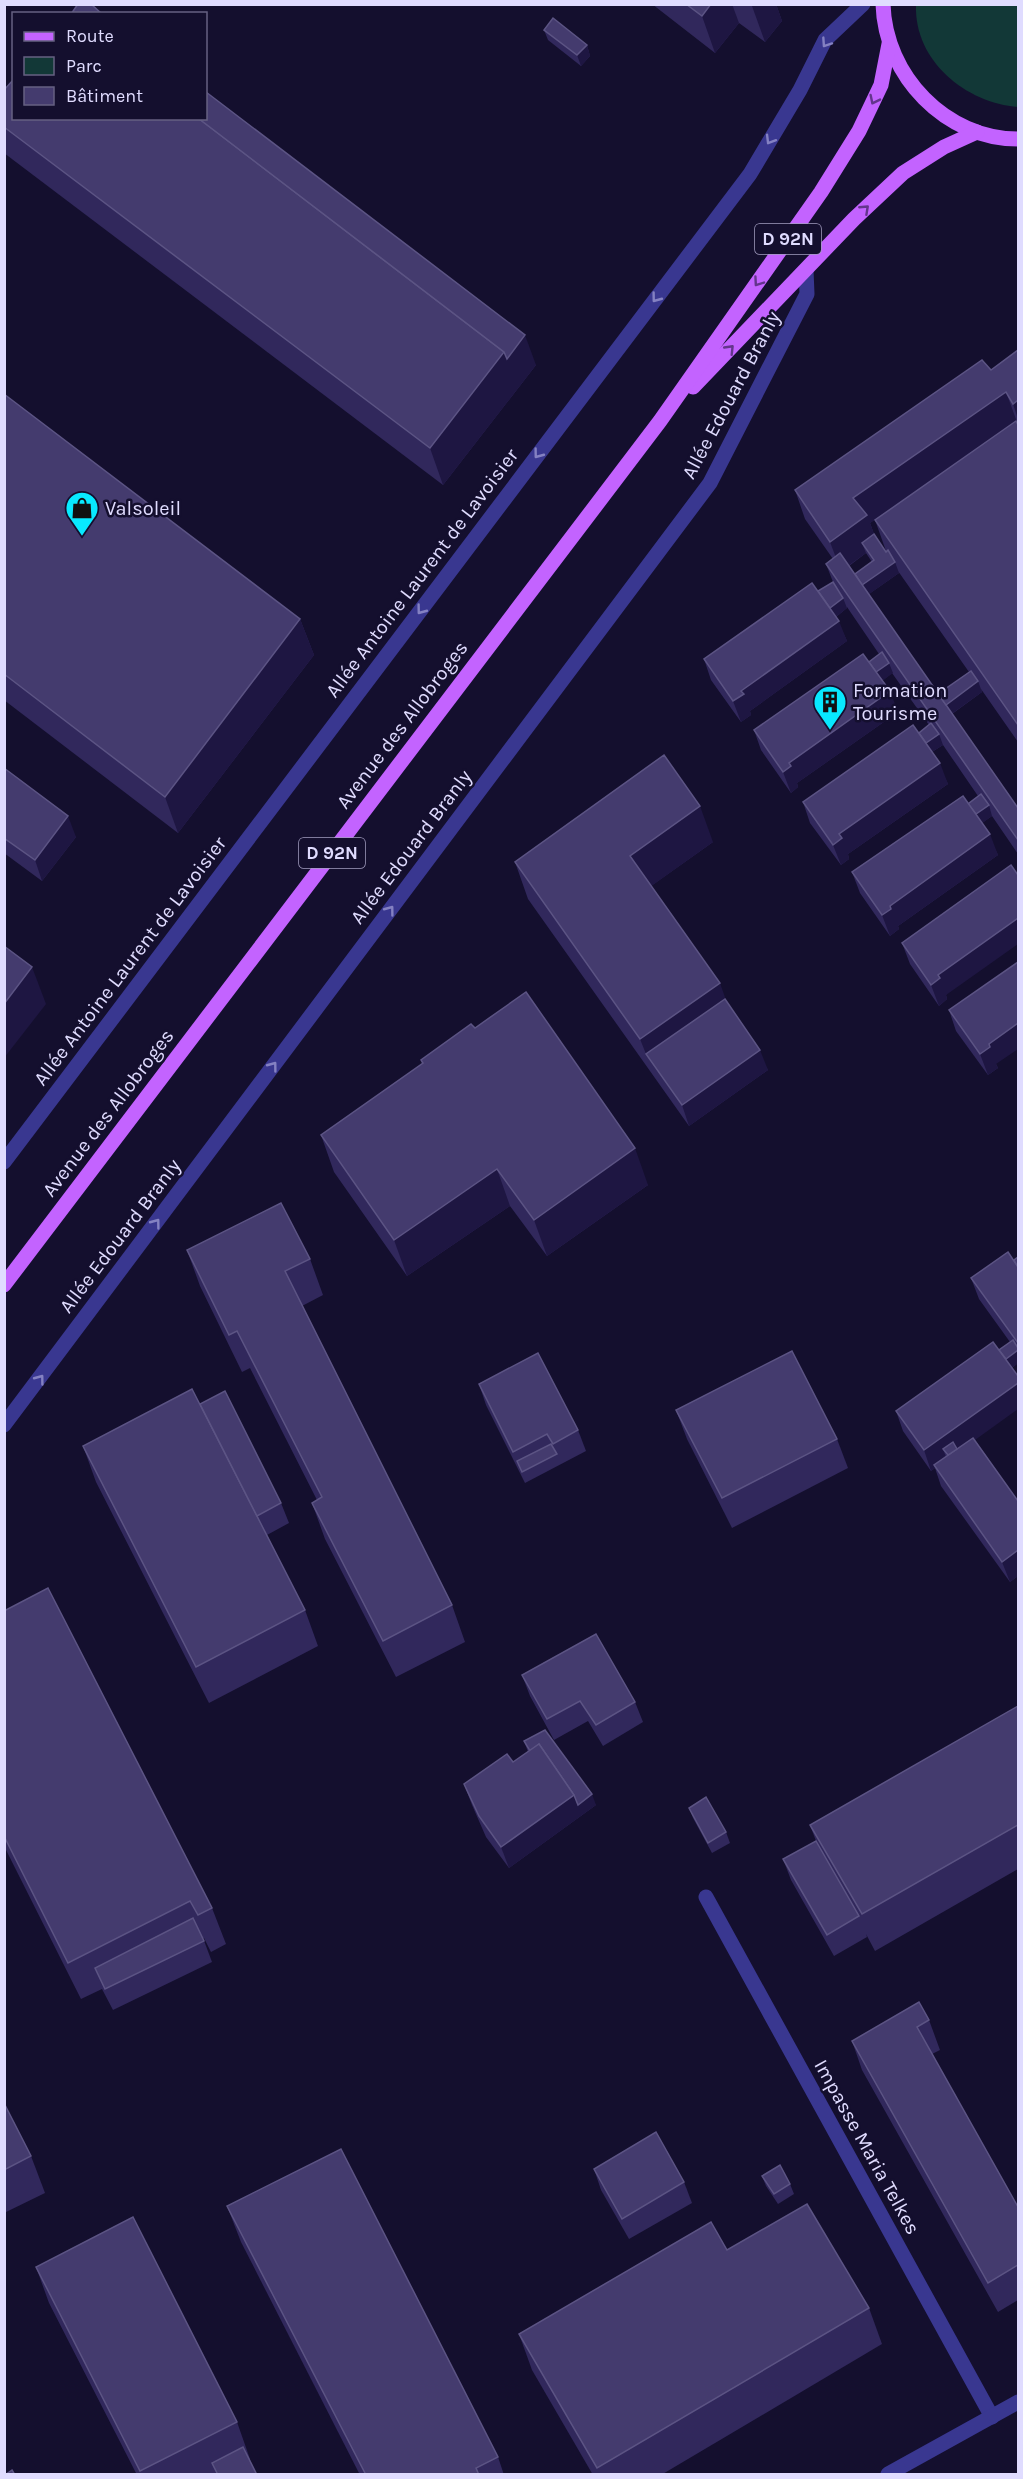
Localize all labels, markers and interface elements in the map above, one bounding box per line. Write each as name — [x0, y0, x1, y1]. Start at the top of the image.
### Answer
legend — [12, 12, 207, 120]
text: Route — [66, 25, 114, 47]
one-way arrow — [822, 36, 833, 47]
text: Parc — [66, 55, 102, 77]
text: Bâtiment — [66, 85, 143, 107]
one-way arrow — [869, 93, 881, 104]
one-way arrow — [765, 134, 777, 144]
one-way arrow — [858, 205, 869, 216]
road number: D 92N — [755, 224, 821, 254]
one-way arrow — [754, 275, 765, 286]
one-way arrow — [652, 291, 663, 302]
street label: Allée Edouard Branly — [677, 307, 785, 483]
one-way arrow — [722, 346, 733, 357]
street label: Allée Antoine Laurent de Lavoisier — [321, 443, 524, 702]
one-way arrow — [535, 447, 546, 458]
shop icon: Valsoleil — [64, 490, 100, 537]
place label: Valsoleil — [105, 497, 181, 520]
one-way arrow — [417, 603, 428, 614]
street label: Avenue des Allobroges — [332, 637, 472, 813]
place label: Formation Tourisme — [853, 679, 947, 725]
building icon: Formation Tourisme — [812, 684, 848, 731]
street label: Allée Edouard Branly — [346, 766, 476, 928]
street label: Allée Antoine Laurent de Lavoisier — [29, 831, 232, 1090]
road number: D 92N — [299, 838, 365, 868]
one-way arrow — [383, 906, 394, 917]
street label: Avenue des Allobroges — [38, 1025, 178, 1201]
one-way arrow — [266, 1062, 277, 1073]
street label: Allée Edouard Branly — [55, 1155, 185, 1317]
one-way arrow — [149, 1218, 160, 1229]
one-way arrow — [32, 1374, 43, 1385]
street label: Impasse Maria Telkes — [809, 2056, 925, 2238]

